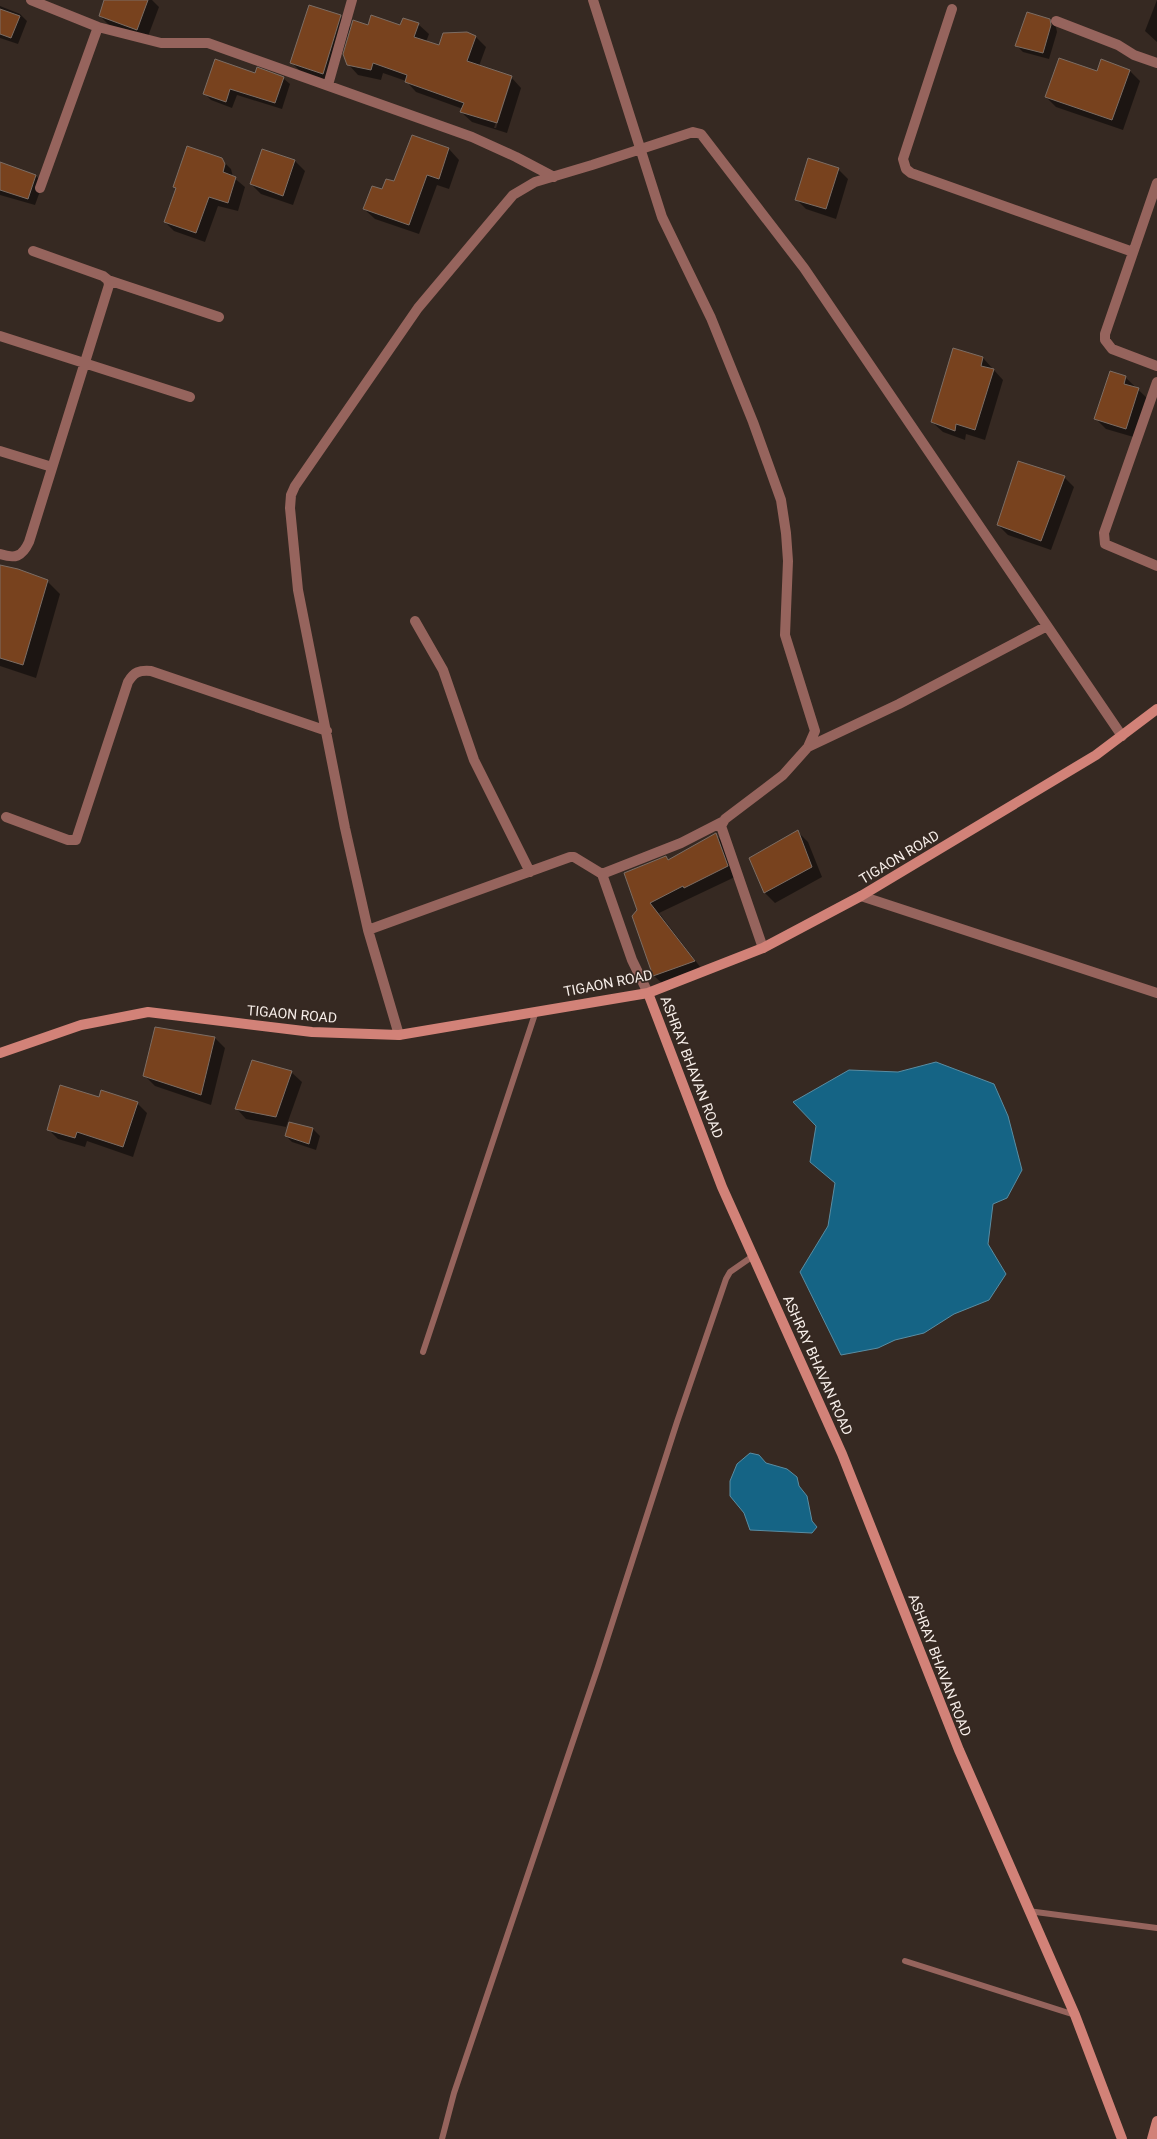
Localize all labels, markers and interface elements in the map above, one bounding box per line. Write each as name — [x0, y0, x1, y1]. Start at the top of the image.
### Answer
street label: TIGAON ROAD — [856, 827, 942, 887]
street label: TIGAON ROAD — [562, 967, 654, 999]
street label: ASHRAY BHAVAN ROAD — [657, 994, 727, 1140]
street label: TIGAON ROAD — [246, 1002, 338, 1026]
street label: ASHRAY BHAVAN ROAD — [780, 1293, 856, 1437]
street label: ASHRAY BHAVAN ROAD — [905, 1592, 975, 1738]

